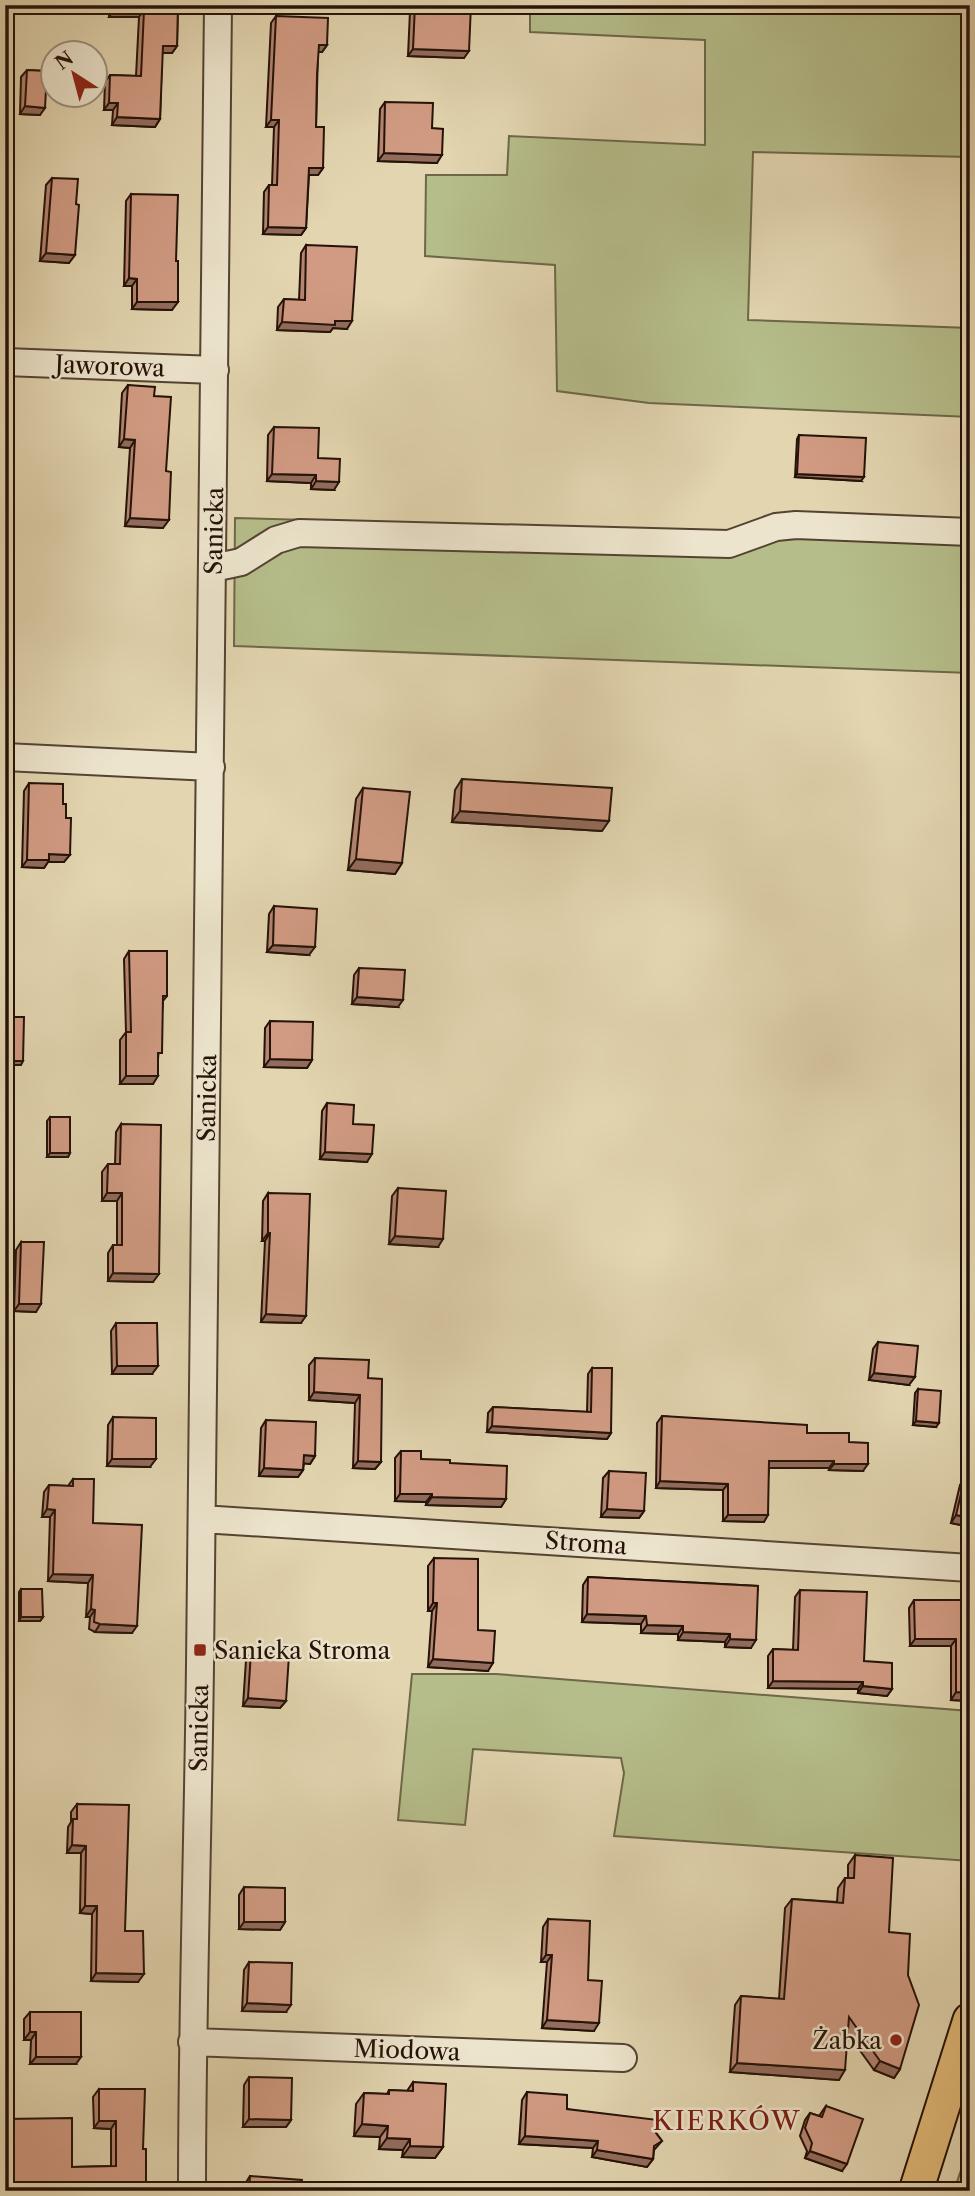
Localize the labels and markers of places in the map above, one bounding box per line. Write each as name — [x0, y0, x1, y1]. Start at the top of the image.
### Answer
place label: Sanicka Stroma — [214, 1636, 391, 1665]
marker: Sanicka Stroma — [192, 1642, 208, 1658]
place label: Żabka — [813, 2025, 882, 2055]
marker: Żabka — [888, 2032, 904, 2048]

